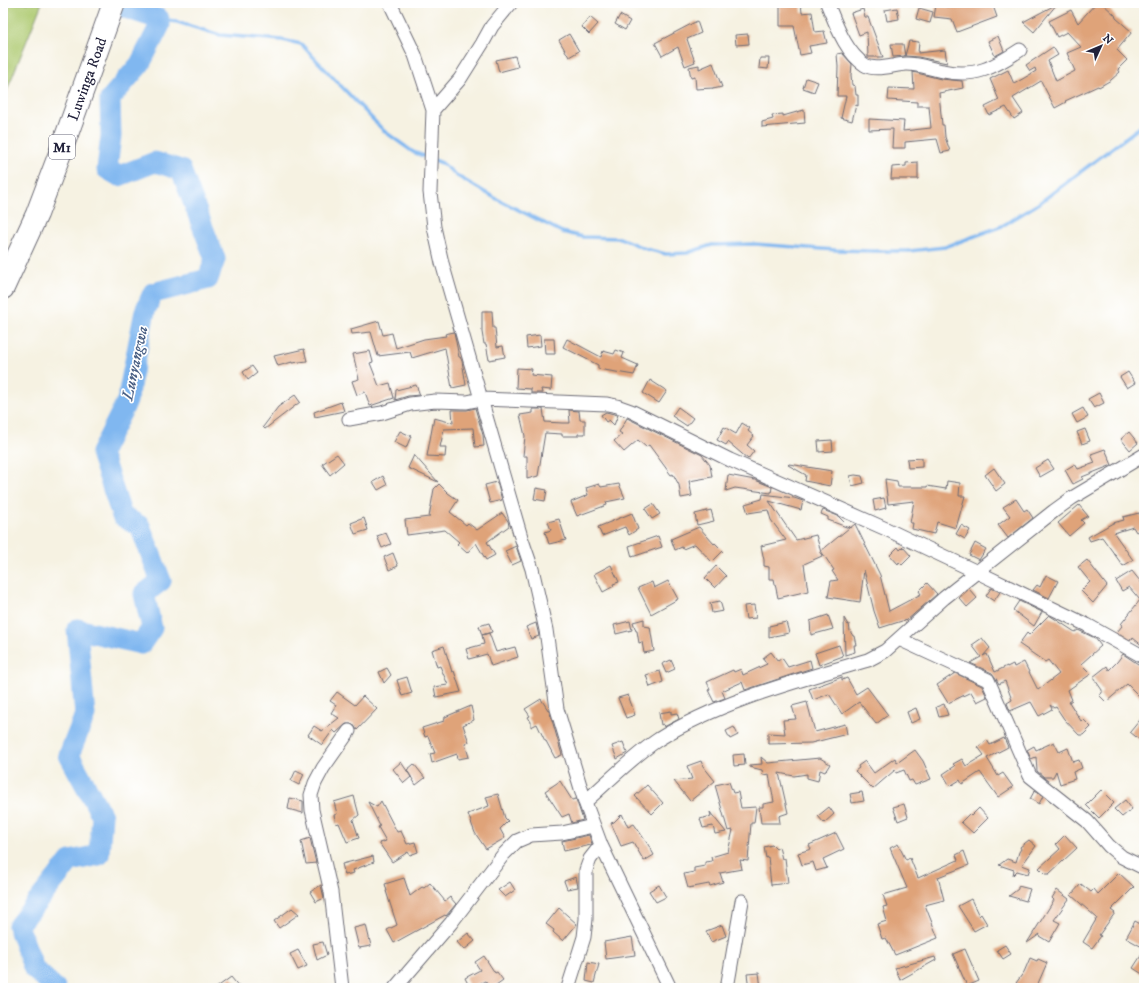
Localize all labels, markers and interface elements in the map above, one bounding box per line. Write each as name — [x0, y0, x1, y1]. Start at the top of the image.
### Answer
north arrow — [1081, 26, 1121, 66]
text: N — [1099, 32, 1116, 48]
street label: Luwinga Road — [64, 34, 111, 123]
road number: M1 — [49, 135, 75, 159]
water label: Lunyangwa — [117, 324, 153, 403]

